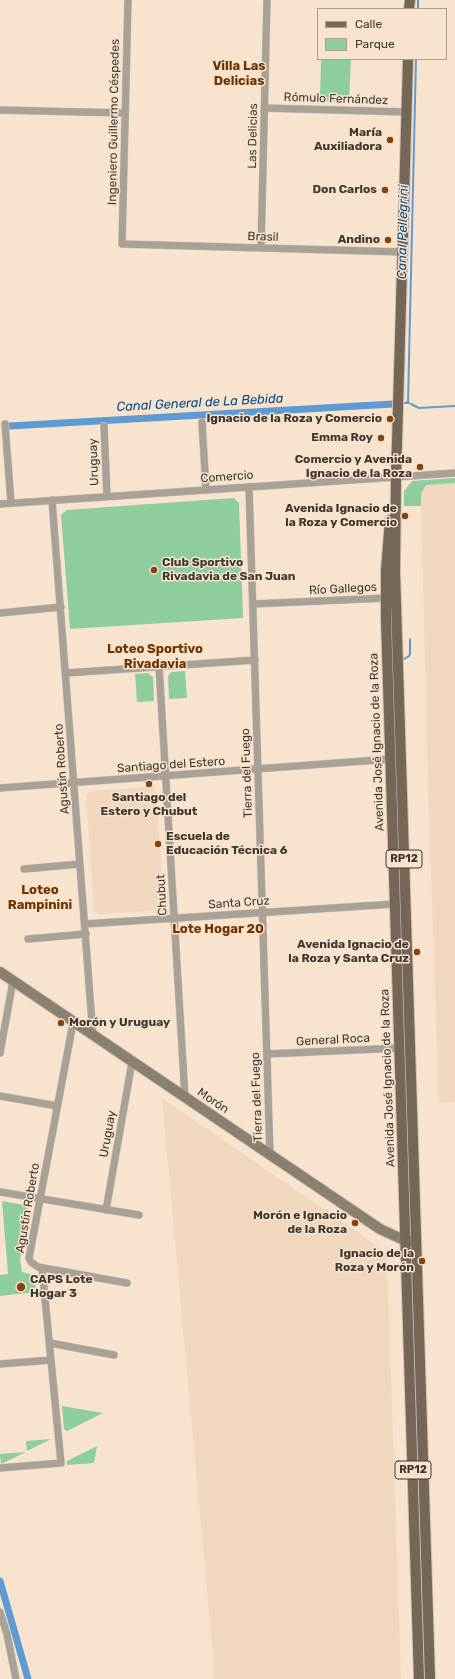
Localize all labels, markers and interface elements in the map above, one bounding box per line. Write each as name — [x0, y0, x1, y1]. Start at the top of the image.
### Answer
legend — [317, 8, 447, 60]
text: Calle — [355, 17, 382, 31]
text: Parque — [355, 37, 395, 51]
street label: Ingeniero Guillermo Céspedes — [105, 39, 123, 205]
district label: Villa Las Delicias — [212, 58, 266, 89]
street label: Rómulo Fernández — [283, 90, 389, 108]
street label: Las Delicias — [245, 103, 261, 169]
place label: María Auxiliadora — [314, 126, 382, 154]
marker: María Auxiliadora — [385, 135, 395, 145]
place label: Don Carlos — [312, 183, 377, 197]
marker: Don Carlos — [380, 185, 390, 195]
water label: Canal Pellegrini — [394, 185, 412, 279]
street label: Brasil — [247, 229, 279, 245]
place label: Andino — [338, 233, 380, 247]
marker: Andino — [383, 235, 393, 245]
water label: Canal General de La Bebida — [116, 391, 284, 415]
place label: Ignacio de la Roza y Comercio — [206, 412, 382, 426]
marker: Ignacio de la Roza y Comercio — [385, 414, 395, 424]
place label: Emma Roy — [311, 431, 373, 445]
marker: Emma Roy — [376, 433, 386, 443]
street label: Uruguay — [86, 438, 102, 486]
place label: Comercio y Avenida Ignacio de la Roza — [295, 453, 412, 481]
marker: Comercio y Avenida Ignacio de la Roza — [415, 462, 425, 472]
street label: Comercio — [200, 468, 254, 486]
place label: Avenida Ignacio de la Roza y Comercio — [285, 502, 397, 530]
marker: Avenida Ignacio de la Roza y Comercio — [400, 511, 410, 521]
place label: Club Sportivo Rivadavia de San Juan — [162, 556, 295, 584]
marker: Club Sportivo Rivadavia de San Juan — [149, 565, 159, 575]
street label: Río Gallegos — [309, 580, 377, 598]
district label: Loteo Sportivo Rivadavia — [107, 641, 203, 672]
street label: Avenida José Ignacio de la Roza — [367, 653, 387, 831]
street label: Agustín Roberto — [52, 723, 72, 815]
street label: Tierra del Fuego — [238, 728, 256, 818]
street label: Santiago del Estero — [116, 754, 226, 776]
marker: Santiago del Estero y Chubut — [144, 779, 154, 789]
place label: Santiago del Estero y Chubut — [101, 791, 197, 819]
place label: Escuela de Educación Técnica 6 — [166, 830, 288, 858]
marker: Escuela de Educación Técnica 6 — [153, 839, 163, 849]
road number: RP12 — [386, 850, 422, 868]
street label: Chubut — [154, 874, 170, 916]
district label: Loteo Rampinini — [8, 882, 72, 913]
street label: Santa Cruz — [208, 894, 270, 912]
district label: Lote Hogar 20 — [172, 921, 264, 937]
place label: Avenida Ignacio de la Roza y Santa Cruz — [288, 938, 409, 966]
marker: Avenida Ignacio de la Roza y Santa Cruz — [412, 947, 422, 957]
street label: Avenida José Ignacio de la Roza — [378, 989, 398, 1167]
place label: Morón y Uruguay — [69, 1016, 170, 1030]
marker: Morón y Uruguay — [56, 1018, 66, 1028]
street label: General Roca — [296, 1031, 370, 1049]
street label: Tierra del Fuego — [248, 1052, 266, 1142]
street label: Morón — [194, 1085, 232, 1117]
street label: Uruguay — [97, 1109, 119, 1159]
street label: Agustín Roberto — [13, 1162, 43, 1254]
place label: Morón e Ignacio de la Roza — [253, 1209, 347, 1237]
marker: Morón e Ignacio de la Roza — [350, 1218, 360, 1228]
place label: Ignacio de la Roza y Morón — [335, 1247, 414, 1275]
marker: Ignacio de la Roza y Morón — [417, 1256, 427, 1266]
place label: CAPS Lote Hogar 3 — [30, 1273, 93, 1301]
marker: CAPS Lote Hogar 3 — [15, 1281, 27, 1293]
road number: RP12 — [395, 1461, 431, 1479]

